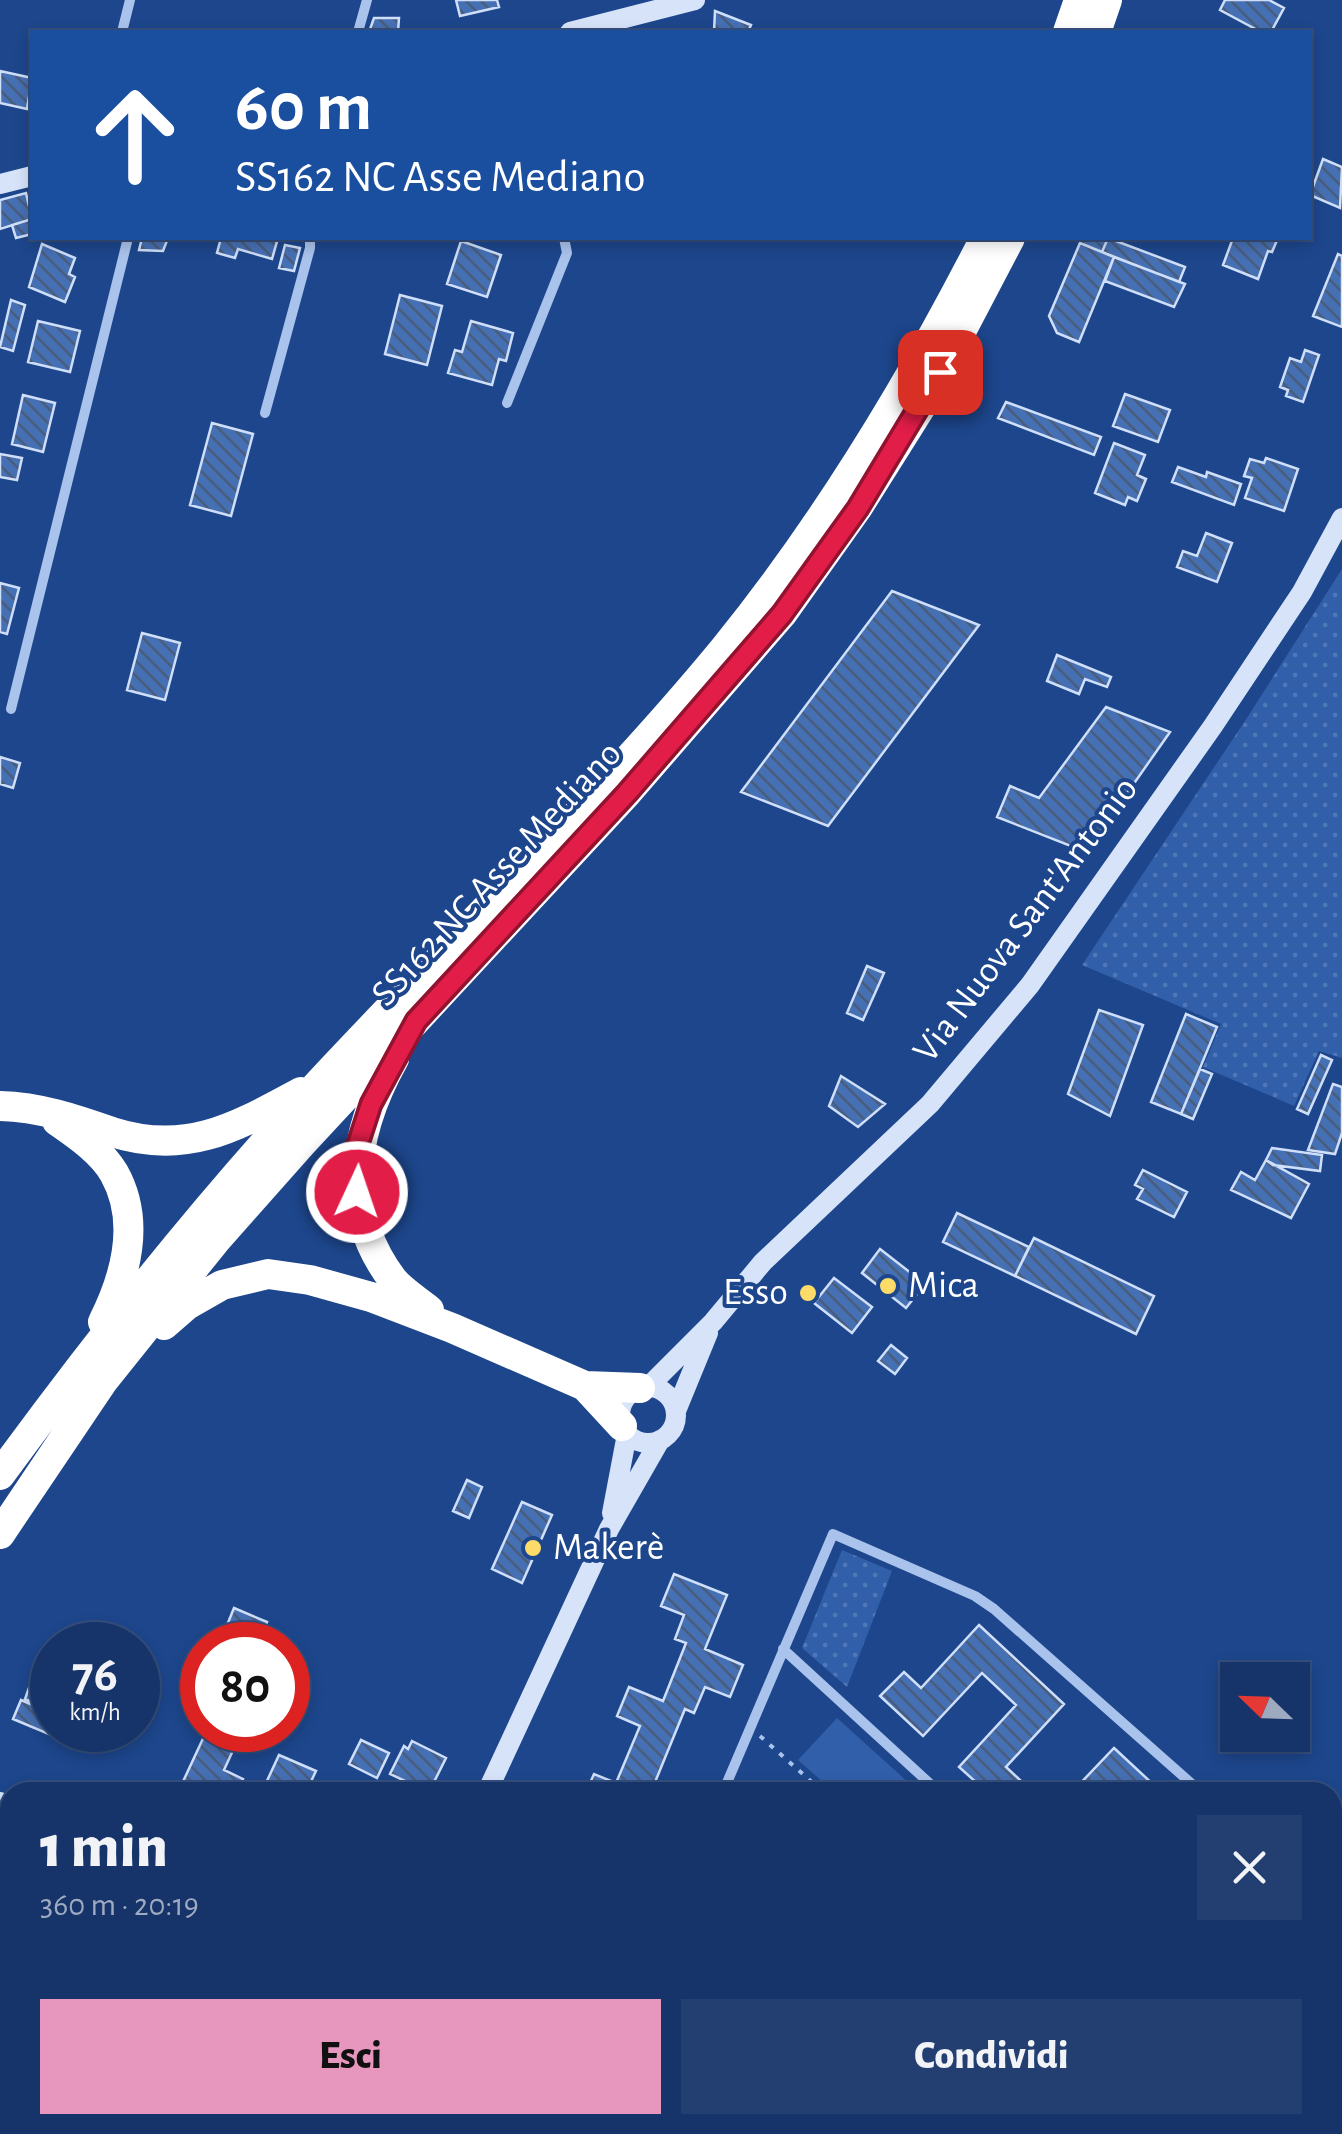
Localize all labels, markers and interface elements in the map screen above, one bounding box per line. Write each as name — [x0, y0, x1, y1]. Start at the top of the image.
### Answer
icon: ahead — [70, 70, 200, 200]
text: 60 m — [235, 73, 372, 143]
text: SS162 NC Asse Mediano — [235, 155, 646, 200]
pin — [898, 330, 983, 415]
icon: arrive — [913, 345, 968, 400]
street label: SS162 NC Asse Mediano — [365, 734, 629, 1014]
street label: Via Nuova Sant'Antonio — [907, 770, 1145, 1070]
position arrow — [305, 1140, 409, 1244]
place label: Mica — [908, 1267, 979, 1305]
place label: Esso — [723, 1274, 788, 1312]
marker: Mica — [877, 1275, 899, 1297]
marker: Esso — [797, 1282, 819, 1304]
place label: Makerè — [553, 1529, 664, 1567]
marker: Makerè — [522, 1537, 544, 1559]
speed limit sign: 80 — [180, 1622, 310, 1752]
text: 76 — [72, 1650, 118, 1700]
north arrow — [1220, 1662, 1310, 1752]
map controls — [1220, 1662, 1310, 1752]
text: km/h — [69, 1700, 121, 1725]
button: close — [1197, 1815, 1302, 1920]
text: 1 min — [40, 1818, 168, 1878]
text: 360 m · 20:19 — [40, 1889, 199, 1921]
button: Esci — [40, 1999, 661, 2114]
button: Condividi — [681, 1999, 1302, 2114]

